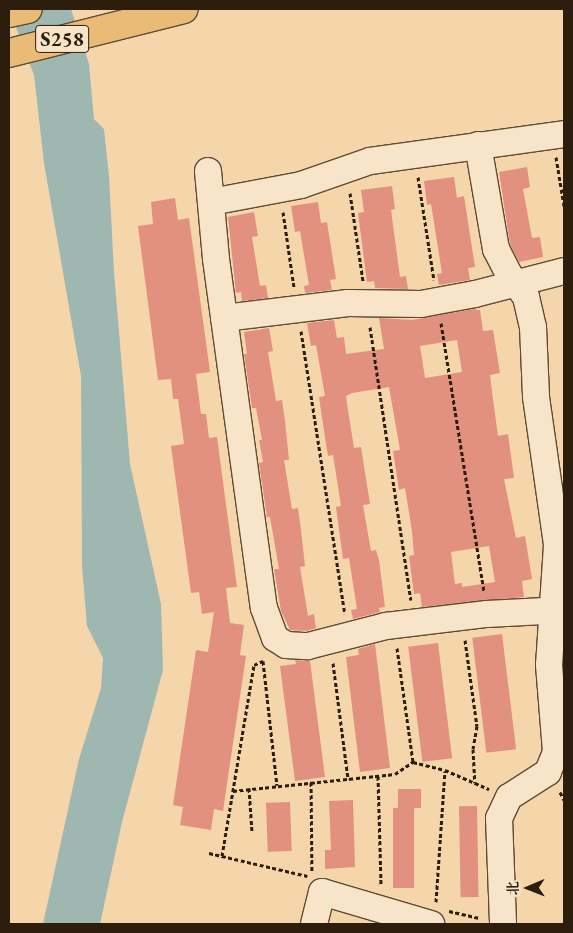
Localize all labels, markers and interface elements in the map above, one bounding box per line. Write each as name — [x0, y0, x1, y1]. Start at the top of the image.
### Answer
road number: S258 — [34, 20, 90, 58]
north arrow — [503, 863, 553, 913]
text: 北 — [504, 881, 522, 895]

